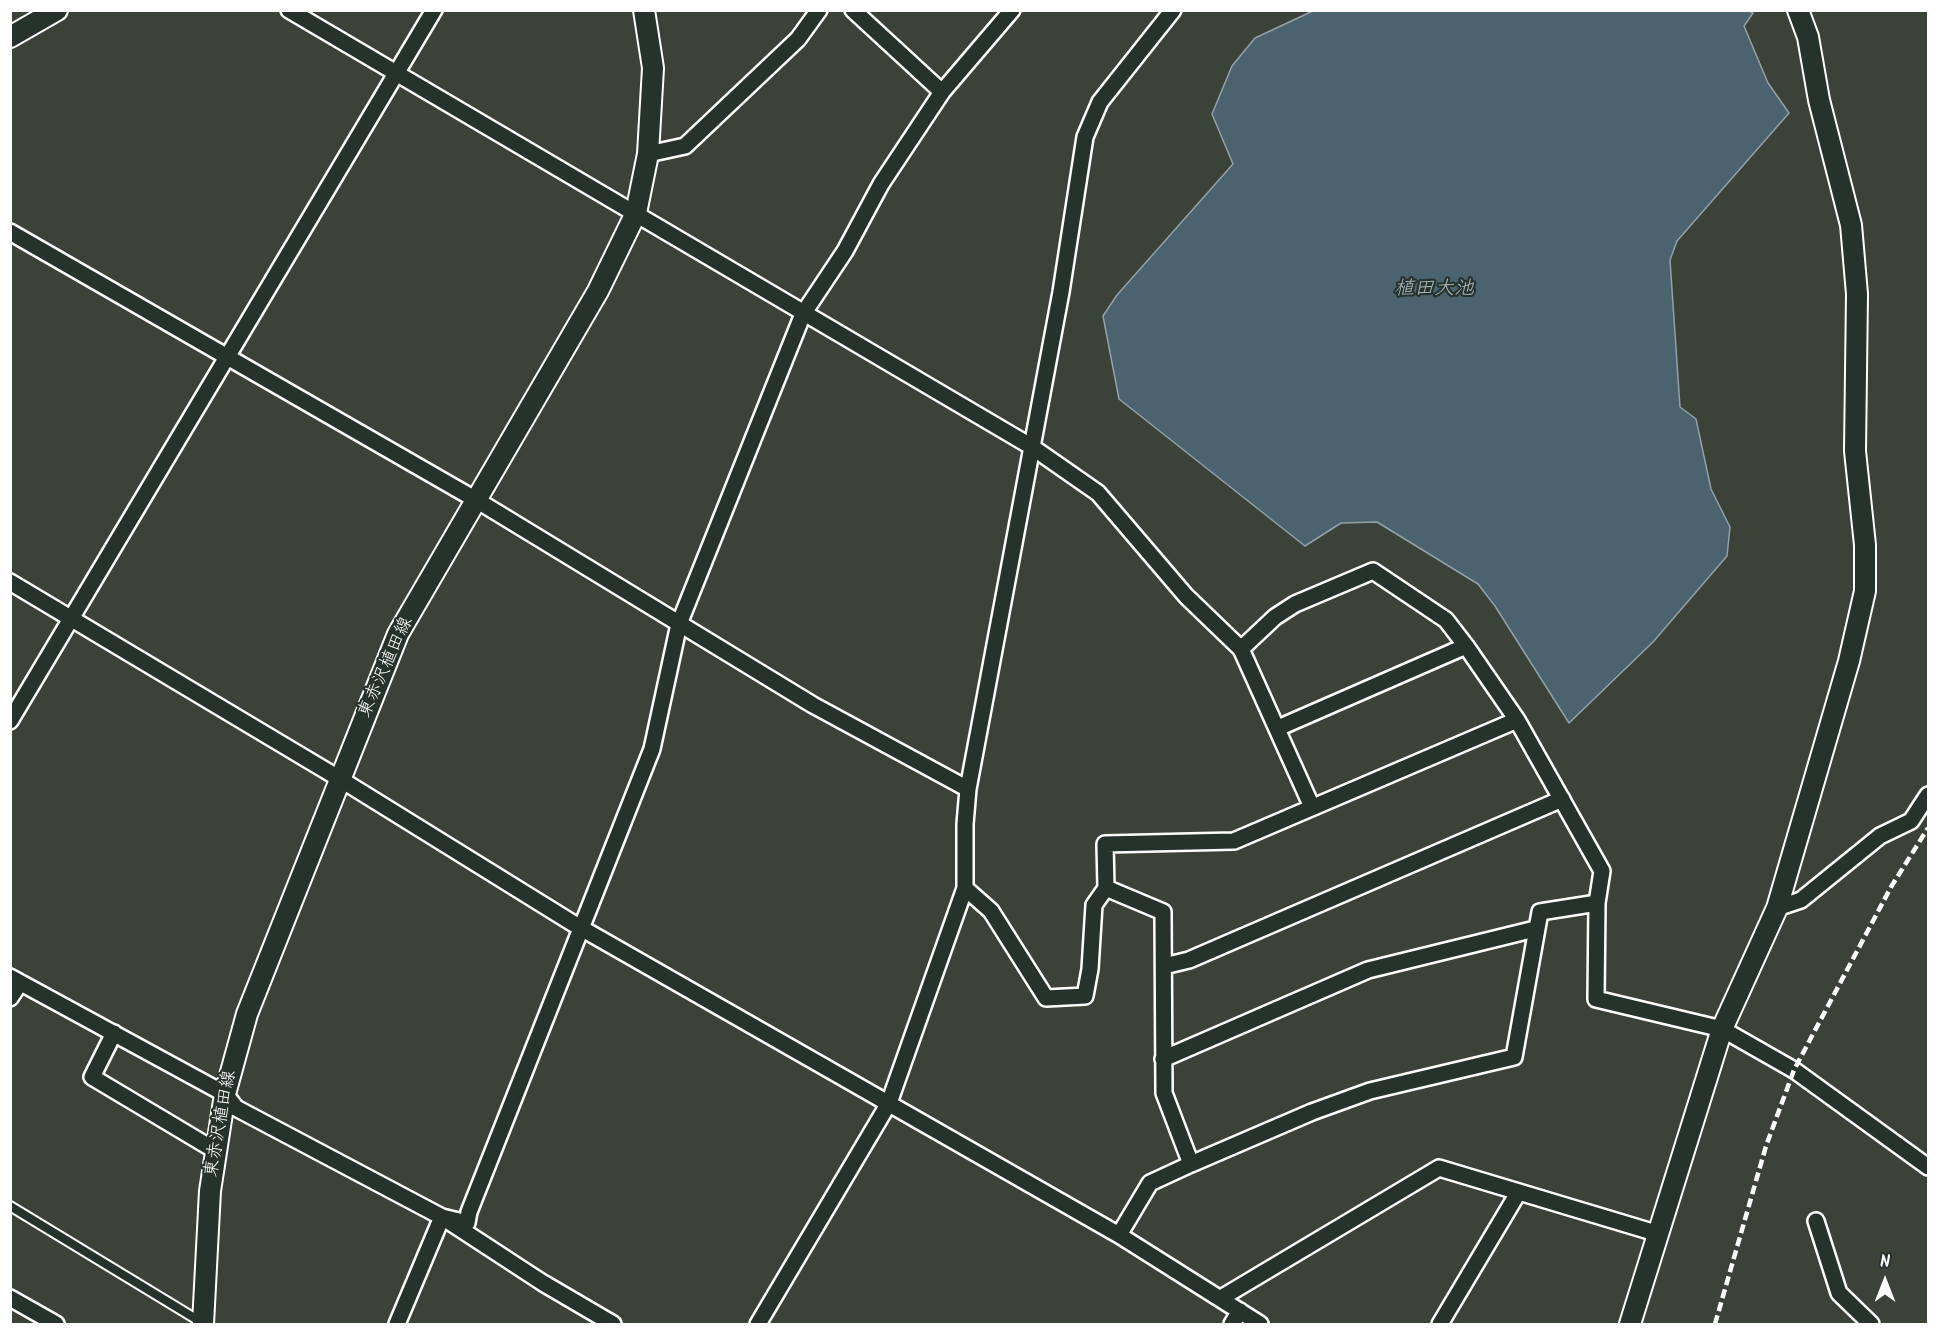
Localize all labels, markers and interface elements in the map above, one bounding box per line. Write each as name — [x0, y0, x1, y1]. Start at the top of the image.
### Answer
water label: 植田大池 — [1394, 279, 1474, 303]
street label: 東赤沢植田線 — [355, 614, 419, 722]
street label: 東赤沢植田線 — [202, 1069, 242, 1179]
text: N — [1880, 1250, 1890, 1275]
north arrow — [1855, 1251, 1915, 1311]

